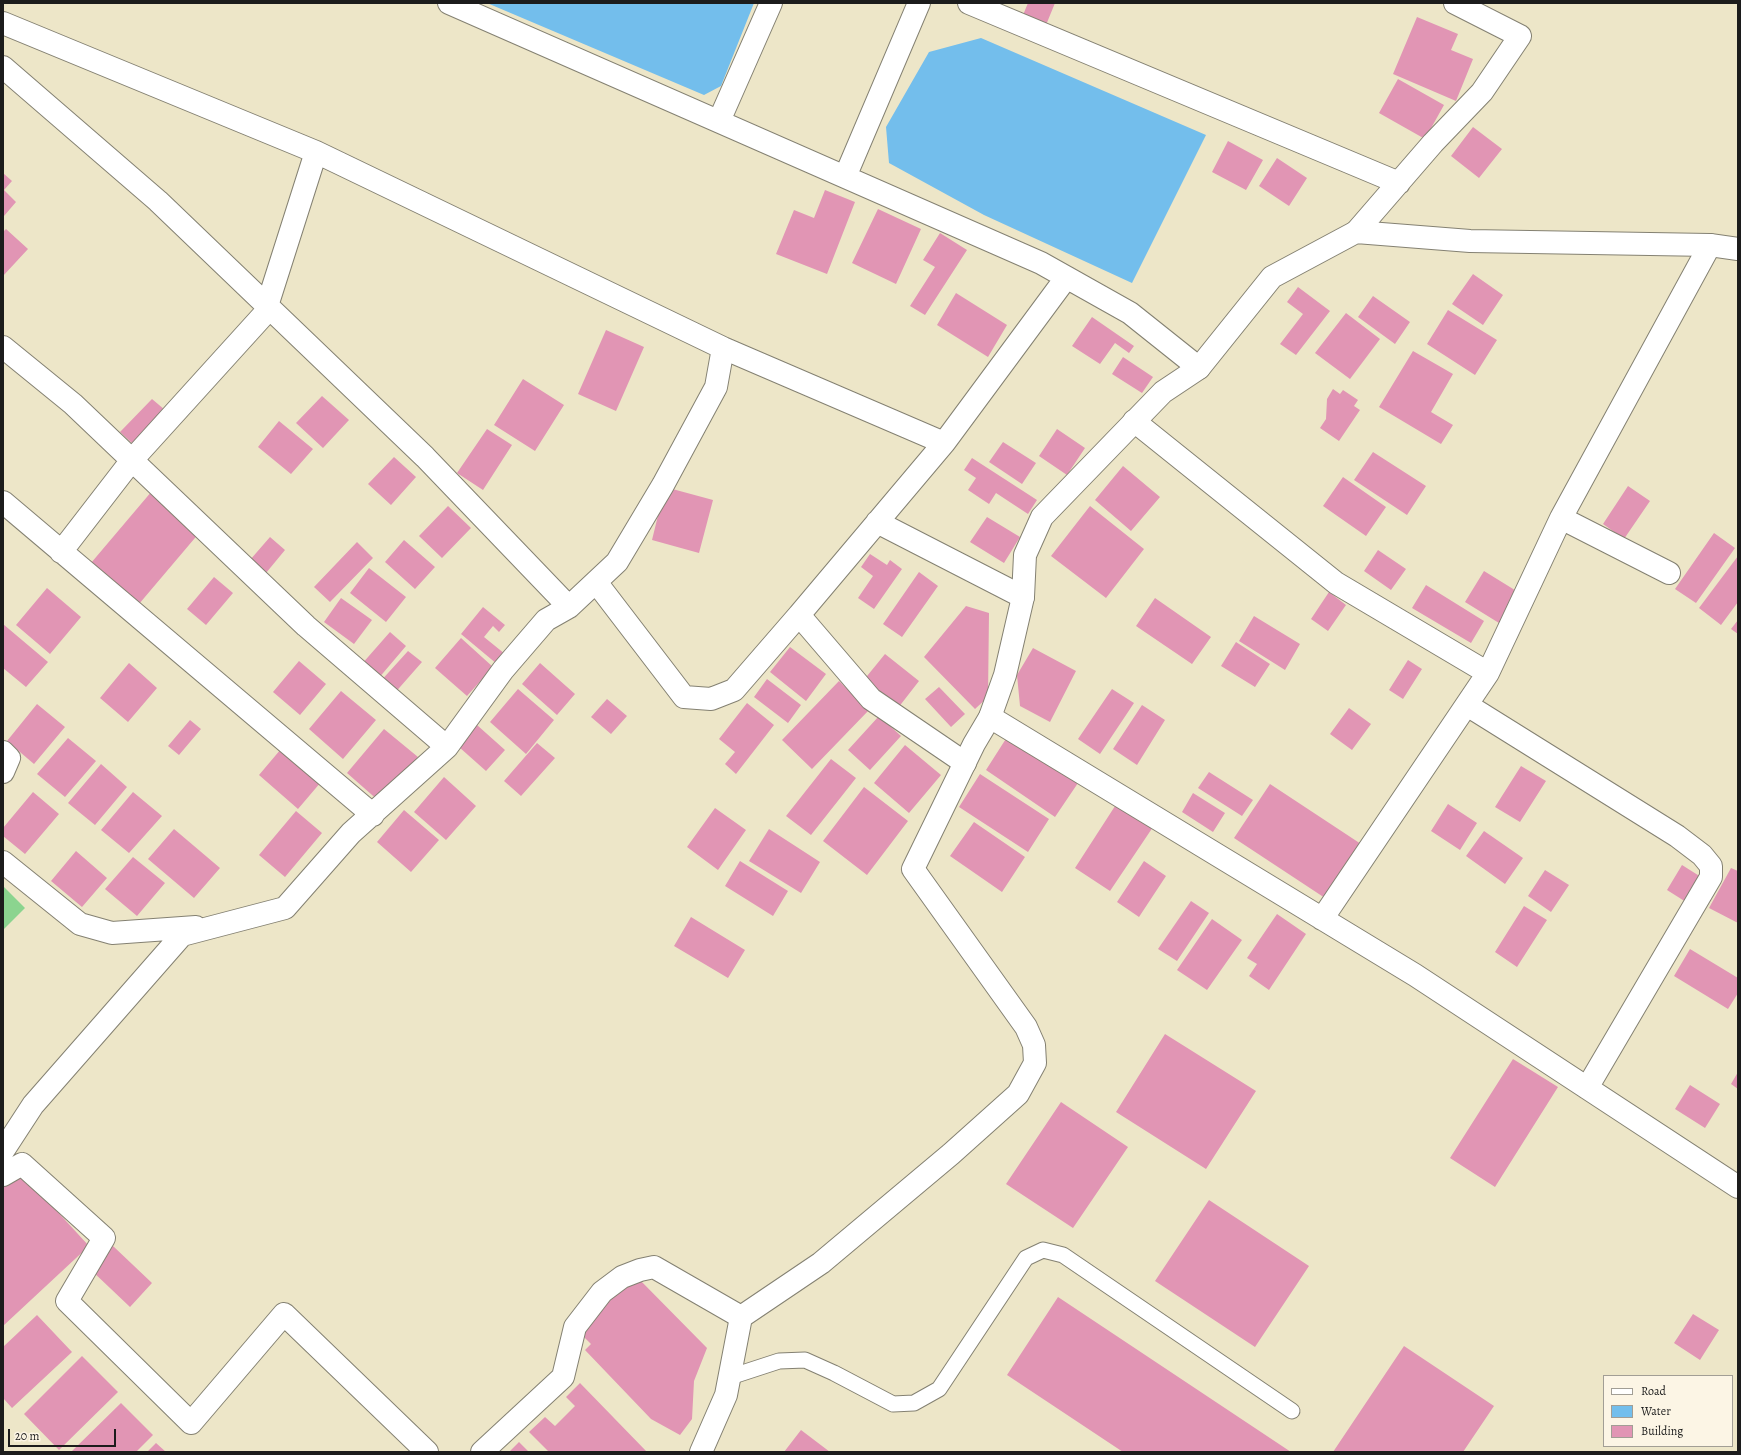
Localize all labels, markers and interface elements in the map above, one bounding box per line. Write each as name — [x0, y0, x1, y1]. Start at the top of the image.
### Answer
legend — [1603, 1375, 1733, 1447]
text: Road — [1641, 1383, 1666, 1399]
text: Water — [1641, 1403, 1671, 1419]
scale bar — [10, 1421, 118, 1447]
text: Building — [1641, 1423, 1683, 1439]
text: 20 m — [15, 1428, 39, 1444]

